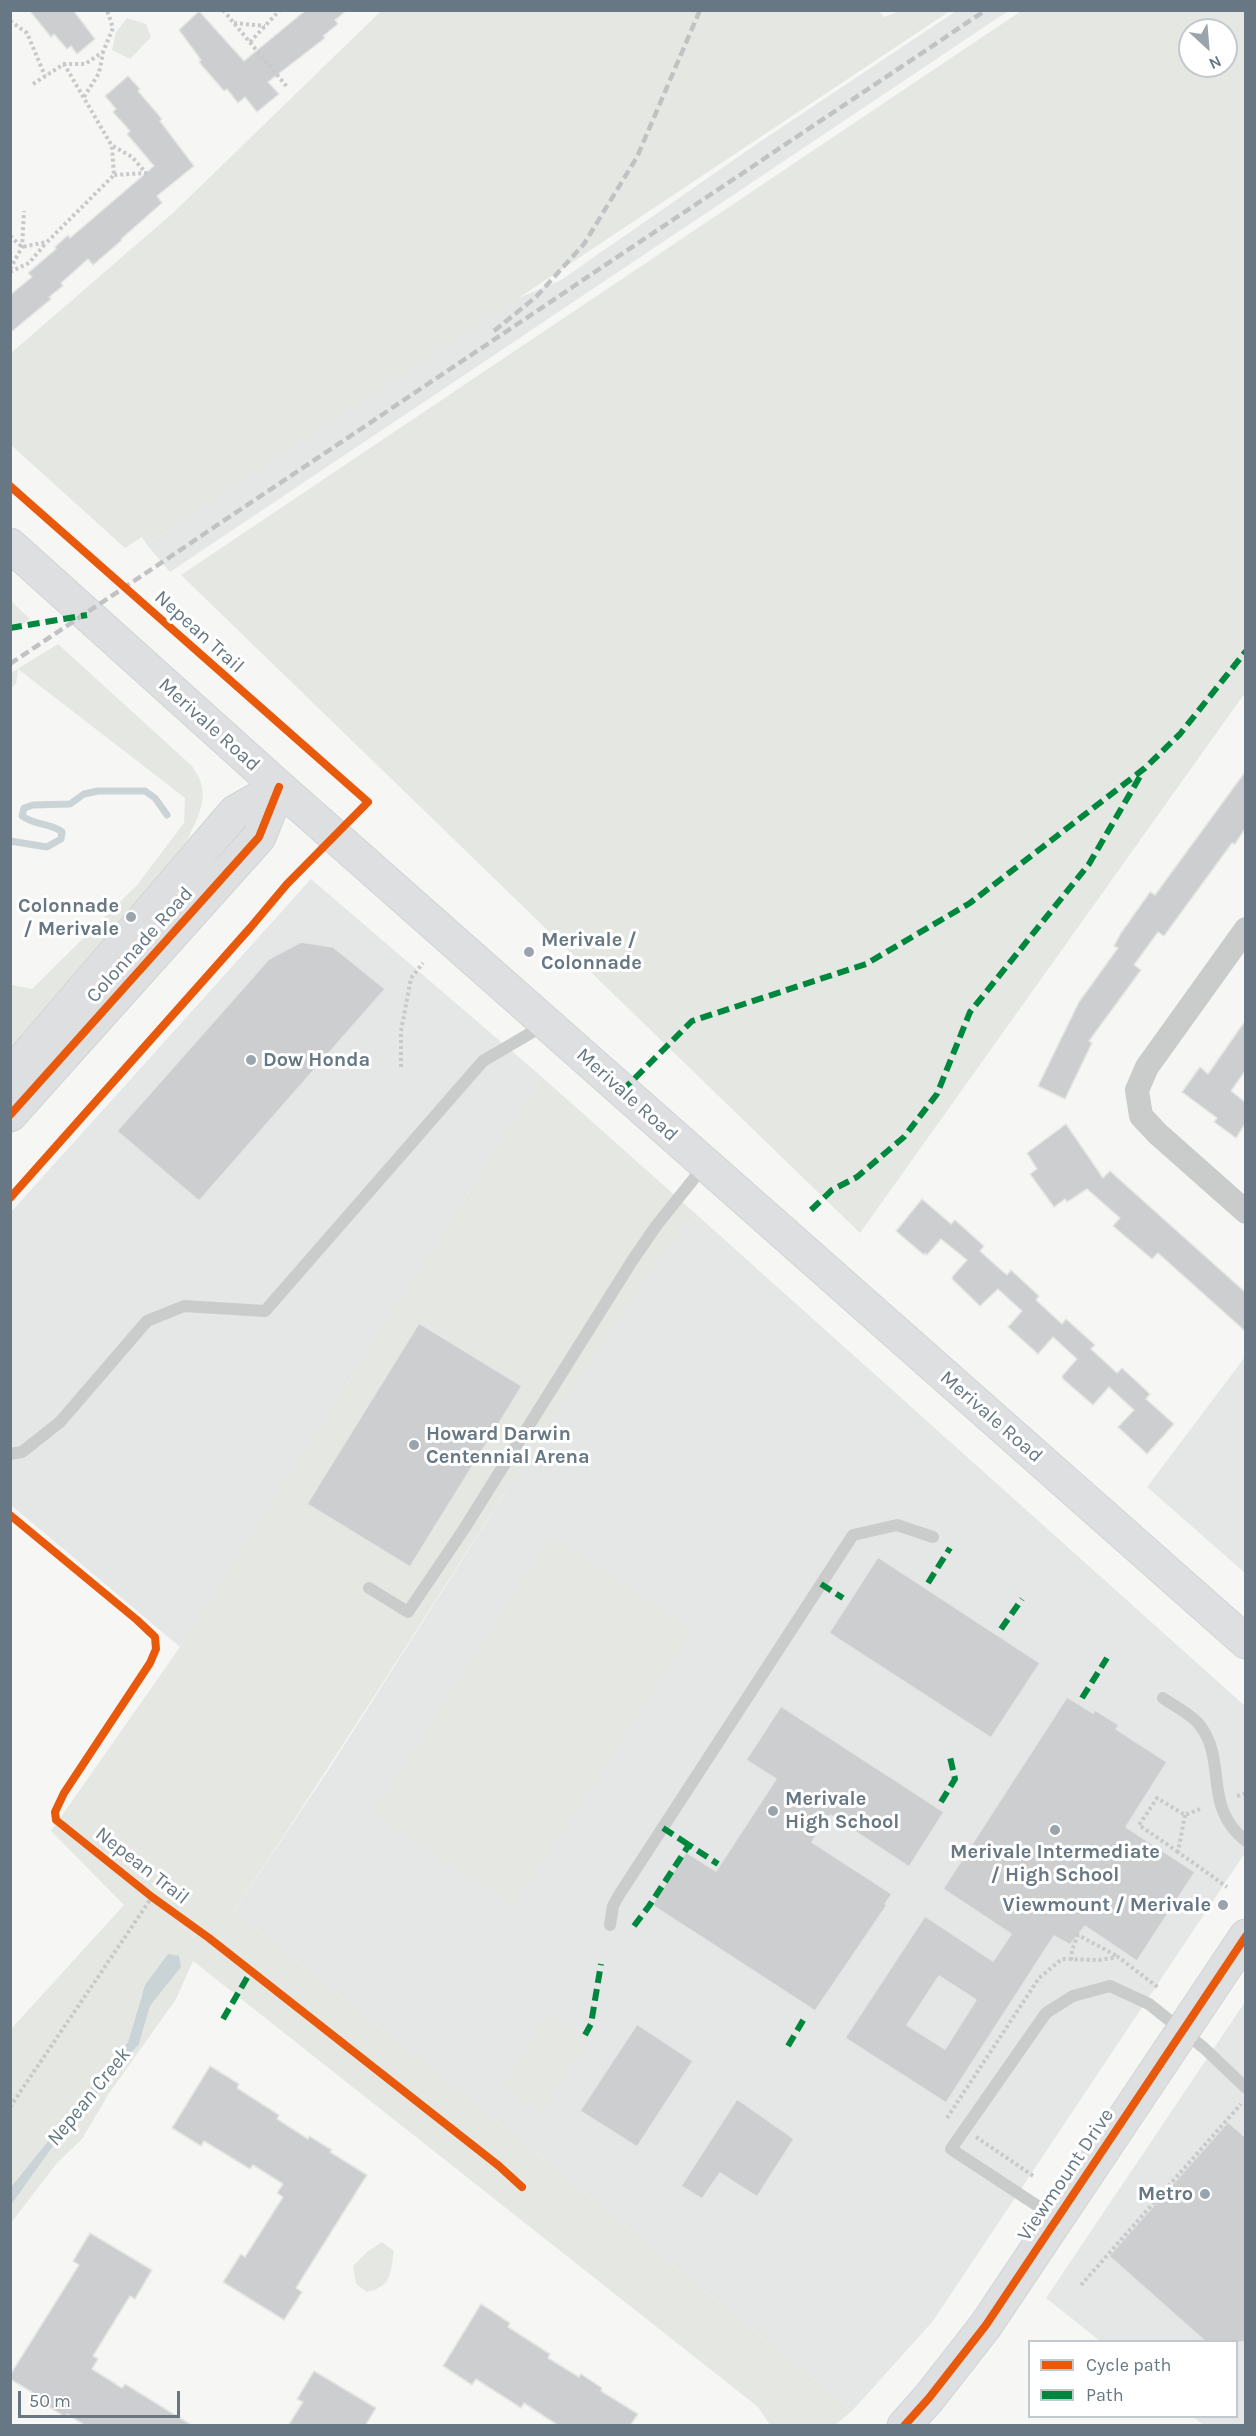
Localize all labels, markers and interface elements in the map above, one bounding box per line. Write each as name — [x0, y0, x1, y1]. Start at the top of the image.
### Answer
north arrow — [1178, 18, 1238, 78]
text: N — [1206, 52, 1225, 74]
street label: Nepean Trail — [149, 586, 249, 678]
street label: Merivale Road — [153, 673, 265, 777]
street label: Colonnade Road — [82, 882, 198, 1008]
place label: Colonnade / Merivale — [18, 894, 119, 941]
marker: Colonnade / Merivale — [124, 910, 138, 924]
place label: Merivale / Colonnade — [541, 928, 642, 975]
marker: Merivale / Colonnade — [522, 945, 536, 959]
street label: Merivale Road — [571, 1043, 683, 1147]
place label: Dow Honda — [263, 1048, 370, 1072]
marker: Dow Honda — [244, 1053, 258, 1067]
street label: Merivale Road — [935, 1366, 1047, 1468]
place label: Howard Darwin Centennial Arena — [426, 1422, 590, 1469]
marker: Howard Darwin Centennial Arena — [407, 1438, 421, 1452]
place label: Merivale High School — [785, 1787, 899, 1834]
marker: Merivale High School — [766, 1804, 780, 1818]
street label: Nepean Trail — [90, 1822, 194, 1910]
marker: Merivale Intermediate / High School — [1048, 1823, 1062, 1837]
place label: Merivale Intermediate / High School — [950, 1840, 1160, 1887]
place label: Viewmount / Merivale — [1003, 1893, 1211, 1917]
marker: Viewmount / Merivale — [1216, 1898, 1230, 1912]
water label: Nepean Creek — [42, 2043, 136, 2151]
street label: Viewmount Drive — [1013, 2104, 1119, 2246]
place label: Metro — [1138, 2182, 1193, 2206]
marker: Metro — [1198, 2187, 1212, 2201]
legend — [1028, 2340, 1238, 2418]
text: Cycle path — [1086, 2354, 1171, 2376]
scale bar — [21, 2379, 183, 2417]
text: Path — [1086, 2384, 1124, 2406]
text: 50 m — [29, 2390, 71, 2412]

